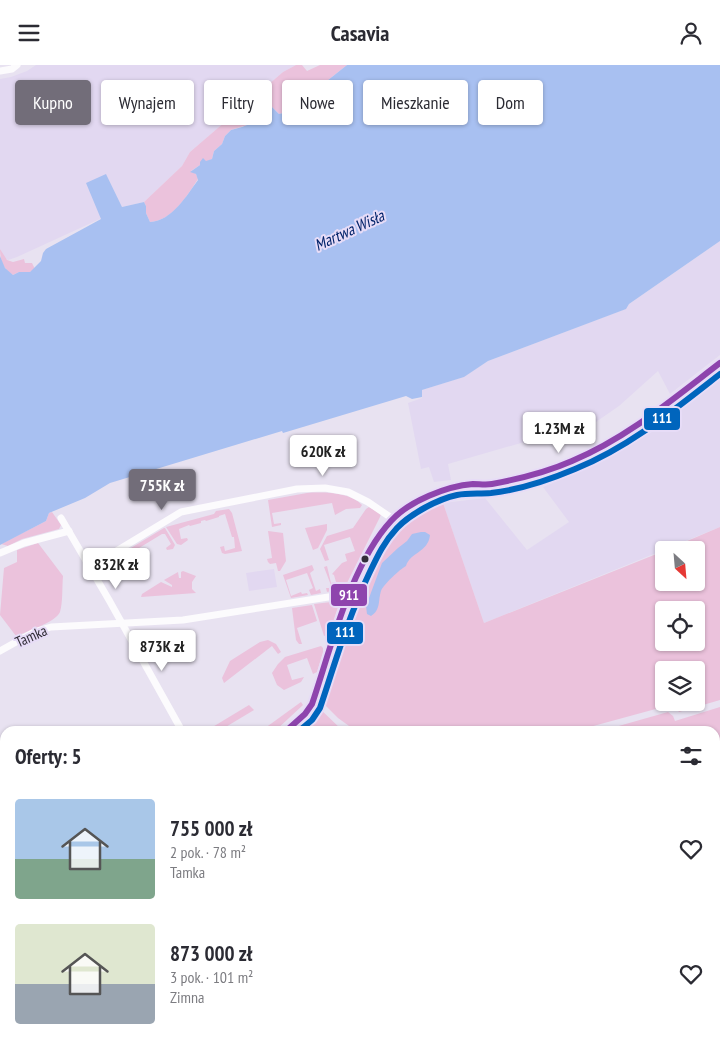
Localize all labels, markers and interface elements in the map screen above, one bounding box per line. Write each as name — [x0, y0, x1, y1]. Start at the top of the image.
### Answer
icon: menu — [15, 19, 43, 47]
text: Casavia — [331, 19, 389, 47]
icon: person — [677, 19, 705, 47]
chip: Kupno — [15, 80, 91, 125]
chip: Wynajem — [101, 80, 194, 125]
chip: Filtry — [204, 80, 272, 125]
chip: Nowe — [282, 80, 353, 125]
chip: Mieszkanie — [363, 80, 468, 125]
chip: Dom — [478, 80, 543, 125]
water label: Martwa Wisła — [311, 205, 388, 255]
line badge: 111 — [643, 407, 681, 431]
text: 111 — [652, 409, 672, 427]
pin: 1.23M zł — [507, 411, 611, 454]
text: 1.23M zł — [534, 418, 584, 438]
pin: 620K zł — [277, 435, 369, 477]
text: 620K zł — [301, 441, 345, 461]
pin: 755K zł — [116, 469, 208, 511]
text: 755K zł — [140, 475, 184, 495]
north arrow — [655, 541, 705, 591]
map controls — [655, 541, 705, 711]
pin: 832K zł — [70, 547, 162, 590]
text: 832K zł — [94, 554, 138, 574]
unlabelled marker — [360, 554, 370, 564]
line badge: 911 — [330, 583, 368, 607]
text: 911 — [339, 586, 359, 604]
button: locate — [655, 601, 705, 651]
street label: Tamka — [12, 621, 50, 651]
line badge: 111 — [326, 621, 364, 645]
text: 111 — [335, 623, 355, 641]
pin: 873K zł — [116, 629, 208, 672]
text: 873K zł — [140, 636, 184, 656]
button: layers — [655, 661, 705, 711]
icon: filters — [677, 742, 705, 770]
text: Oferty: 5 — [15, 743, 82, 770]
text: 755 000 zł — [170, 815, 252, 842]
icon: home — [55, 819, 115, 879]
icon: heart — [677, 835, 705, 863]
text: 2 pok. · 78 m² — [170, 842, 246, 862]
text: Tamka — [170, 862, 205, 882]
text: 873 000 zł — [170, 940, 252, 967]
icon: home — [55, 944, 115, 1004]
icon: heart — [677, 960, 705, 988]
text: 3 pok. · 101 m² — [170, 967, 253, 987]
text: Zimna — [170, 987, 204, 1007]

